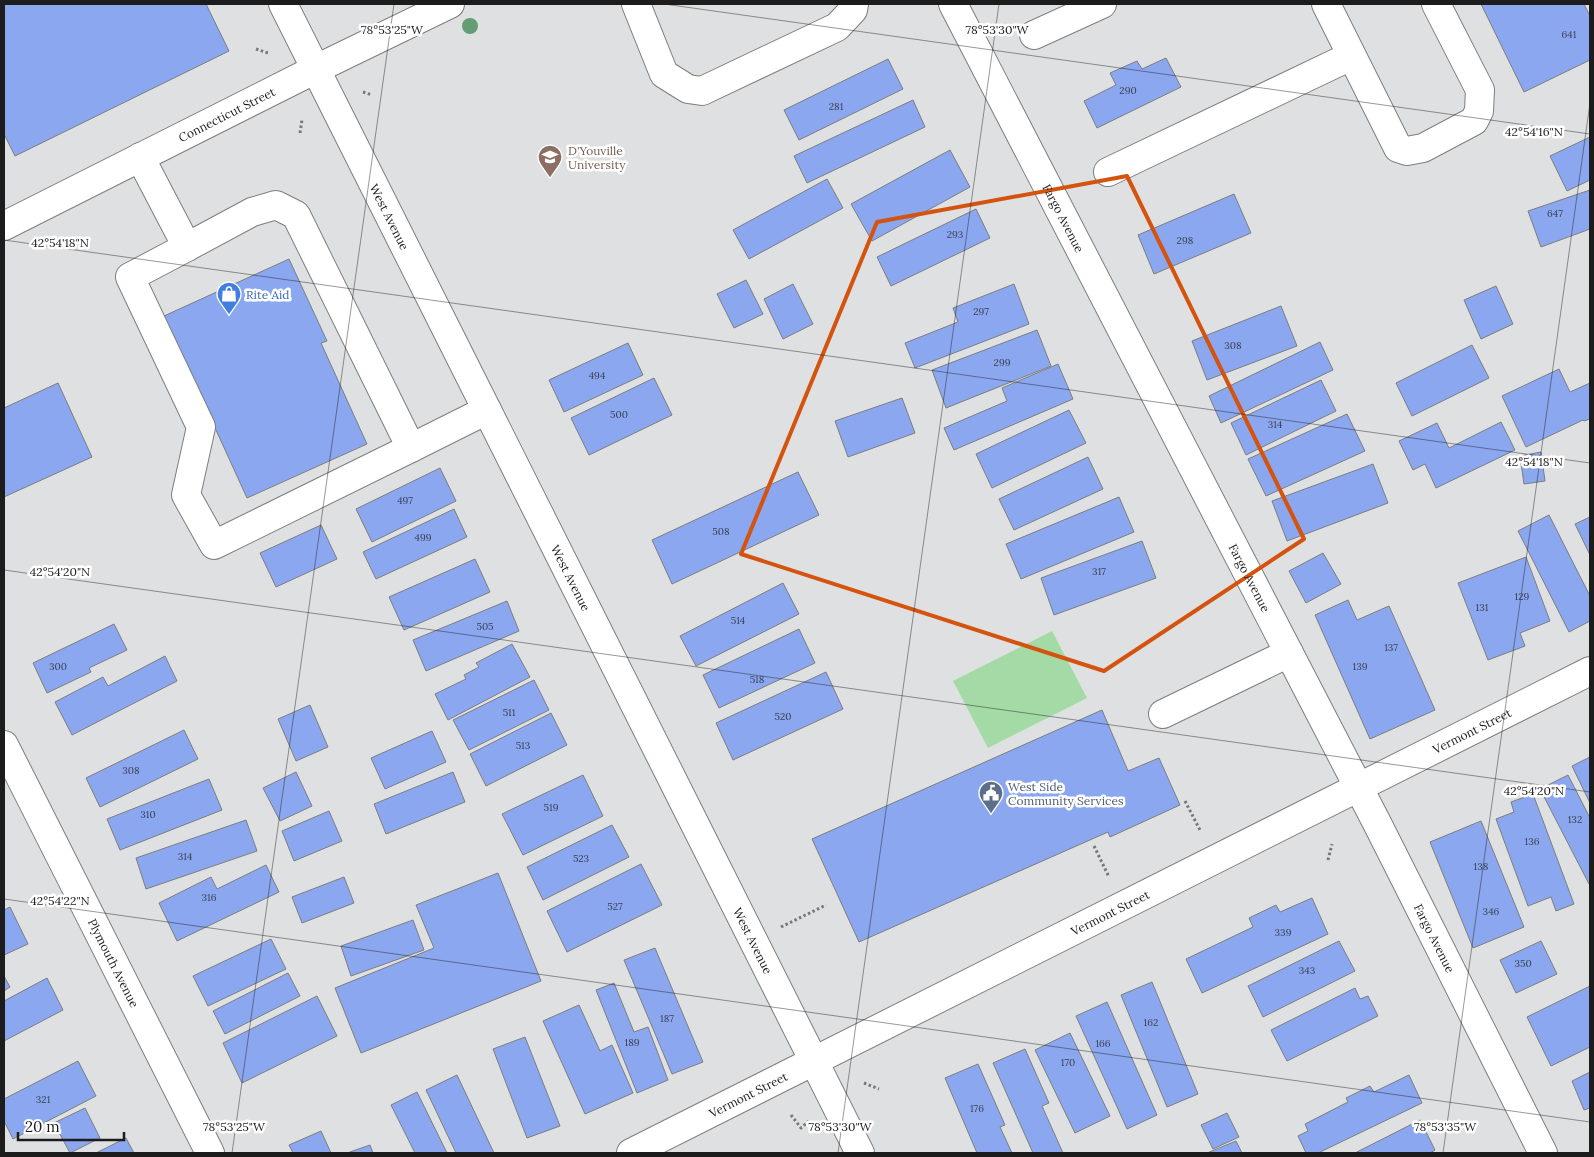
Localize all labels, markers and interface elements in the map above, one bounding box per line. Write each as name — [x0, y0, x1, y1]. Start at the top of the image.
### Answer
text: 78°53'25"W — [361, 22, 424, 37]
text: 78°53'30"W — [965, 22, 1030, 37]
house number: 641 — [1562, 28, 1577, 41]
street label: Connecticut Street — [176, 83, 278, 145]
house number: 290 — [1119, 84, 1137, 97]
house number: 281 — [829, 100, 844, 113]
text: 42°54'16"N — [1505, 124, 1563, 139]
place label: D'Youville University — [568, 143, 626, 172]
school or university icon: D'Youville University — [537, 144, 563, 178]
street label: West Avenue — [367, 181, 413, 253]
street label: Fargo Avenue — [1040, 181, 1088, 255]
house number: 647 — [1547, 207, 1563, 220]
house number: 293 — [947, 228, 964, 241]
house number: 298 — [1177, 234, 1194, 247]
text: 42°54'18"N — [31, 235, 89, 250]
shop icon: Rite Aid — [216, 281, 242, 315]
place label: Rite Aid — [246, 287, 289, 302]
house number: 297 — [973, 305, 989, 318]
house number: 308 — [1224, 339, 1242, 352]
house number: 299 — [994, 356, 1011, 369]
house number: 494 — [589, 369, 606, 382]
house number: 500 — [610, 408, 628, 421]
house number: 314 — [1268, 418, 1283, 431]
text: 42°54'18"N — [1505, 454, 1563, 469]
house number: 497 — [397, 494, 413, 507]
house number: 508 — [712, 525, 730, 538]
house number: 499 — [415, 531, 432, 544]
street label: Fargo Avenue — [1226, 541, 1274, 615]
street label: West Avenue — [548, 542, 594, 614]
text: 42°54'20"N — [30, 564, 90, 579]
house number: 317 — [1092, 565, 1106, 578]
house number: 129 — [1515, 590, 1530, 603]
house number: 131 — [1476, 601, 1489, 614]
house number: 514 — [731, 614, 746, 627]
house number: 505 — [476, 620, 494, 633]
house number: 137 — [1384, 641, 1398, 654]
house number: 300 — [49, 660, 67, 673]
house number: 139 — [1353, 660, 1368, 673]
house number: 518 — [750, 673, 765, 686]
street label: Vermont Street — [1429, 704, 1514, 757]
house number: 511 — [503, 706, 516, 719]
house number: 520 — [774, 710, 792, 723]
house number: 513 — [516, 739, 531, 752]
house number: 308 — [122, 764, 140, 777]
place label: West Side Community Services — [1008, 779, 1124, 808]
public building icon: West Side Community Services — [978, 780, 1004, 814]
text: 42°54'20"N — [1504, 783, 1564, 798]
house number: 519 — [544, 801, 559, 814]
house number: 310 — [140, 808, 156, 821]
house number: 132 — [1568, 813, 1582, 826]
house number: 136 — [1525, 835, 1540, 848]
house number: 314 — [178, 850, 193, 863]
house number: 523 — [573, 852, 590, 865]
house number: 138 — [1474, 860, 1489, 873]
street label: Vermont Street — [1067, 886, 1152, 939]
house number: 316 — [202, 891, 217, 904]
text: 42°54'22"N — [30, 893, 90, 908]
house number: 527 — [607, 900, 623, 913]
street label: Fargo Avenue — [1411, 901, 1459, 975]
street label: West Avenue — [730, 905, 776, 977]
house number: 346 — [1483, 905, 1500, 918]
street label: Plymouth Avenue — [85, 916, 143, 1010]
house number: 339 — [1275, 926, 1292, 939]
house number: 350 — [1514, 957, 1532, 970]
house number: 343 — [1299, 964, 1316, 977]
house number: 187 — [660, 1012, 674, 1025]
house number: 162 — [1144, 1016, 1158, 1029]
house number: 189 — [625, 1036, 640, 1049]
house number: 166 — [1095, 1037, 1111, 1050]
house number: 170 — [1061, 1056, 1075, 1069]
street label: Vermont Street — [705, 1068, 790, 1121]
house number: 321 — [36, 1093, 51, 1106]
house number: 176 — [970, 1102, 984, 1115]
scale bar — [18, 1110, 124, 1142]
text: 20 m — [25, 1117, 60, 1136]
text: 78°53'25"W — [203, 1119, 266, 1134]
text: 78°53'30"W — [808, 1119, 873, 1134]
text: 78°53'35"W — [1414, 1119, 1477, 1134]

